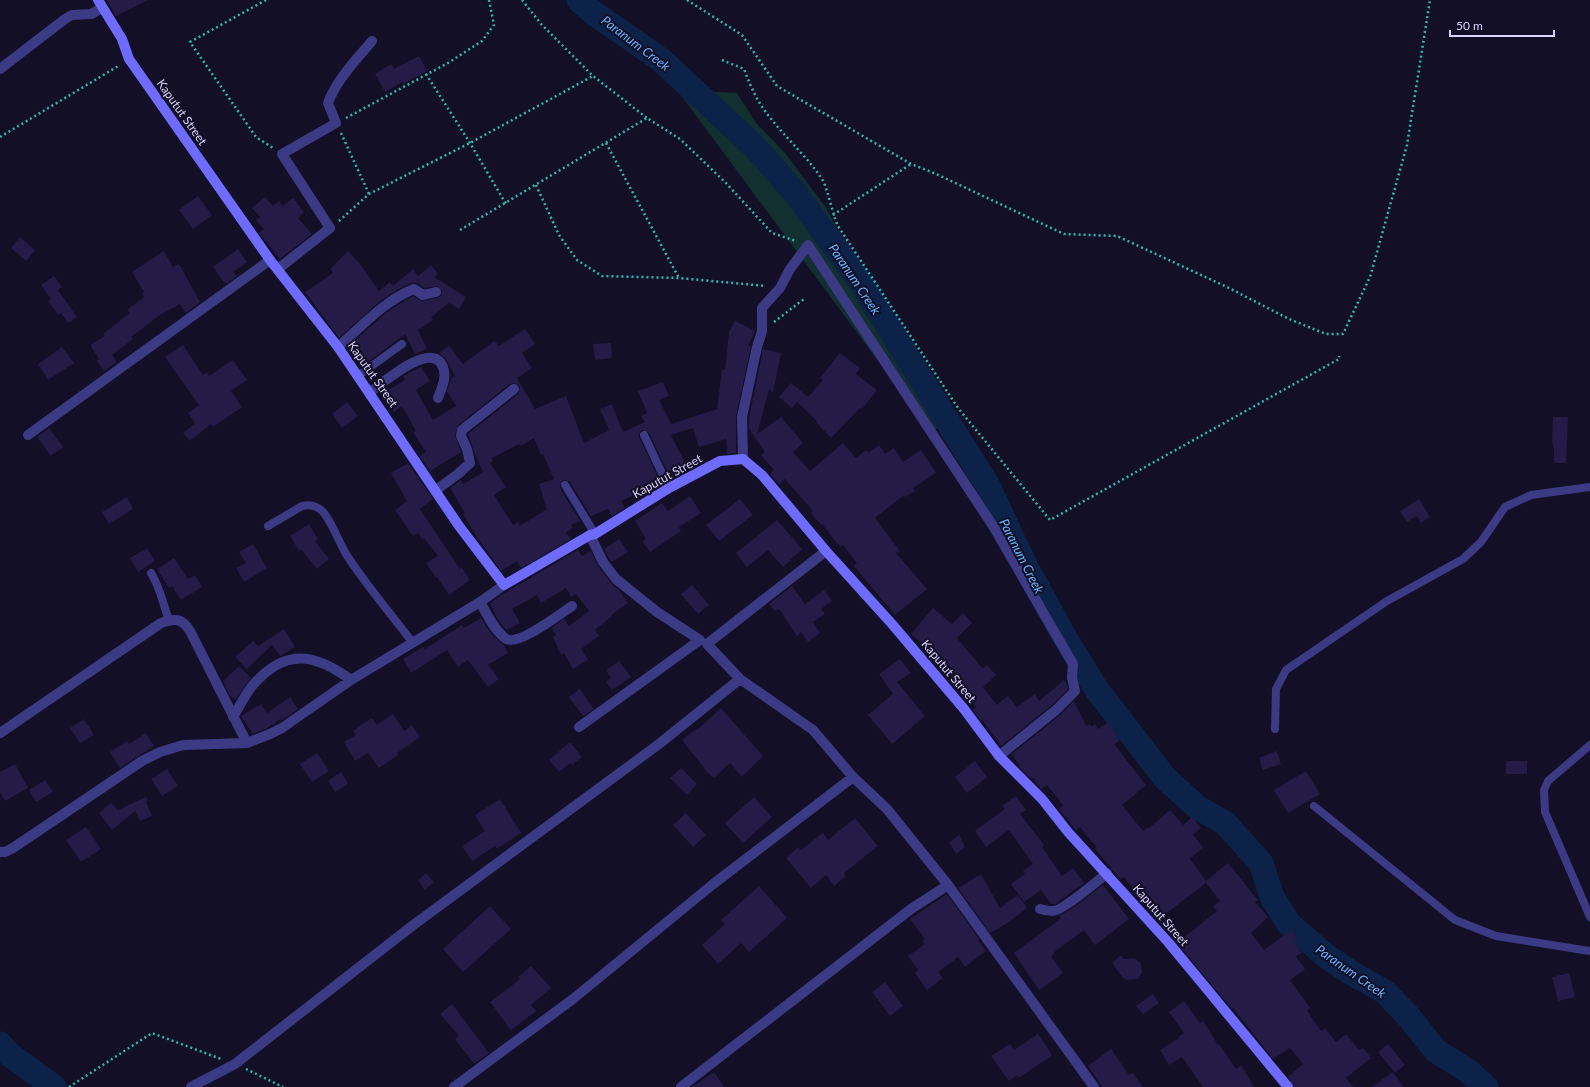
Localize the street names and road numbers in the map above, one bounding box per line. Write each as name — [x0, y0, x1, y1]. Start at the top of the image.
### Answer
street label: Kaputut Street — [154, 76, 211, 149]
street label: Kaputut Street — [345, 338, 402, 411]
street label: Kaputut Street — [630, 450, 705, 501]
street label: Kaputut Street — [918, 637, 980, 706]
street label: Kaputut Street — [1130, 881, 1192, 950]

